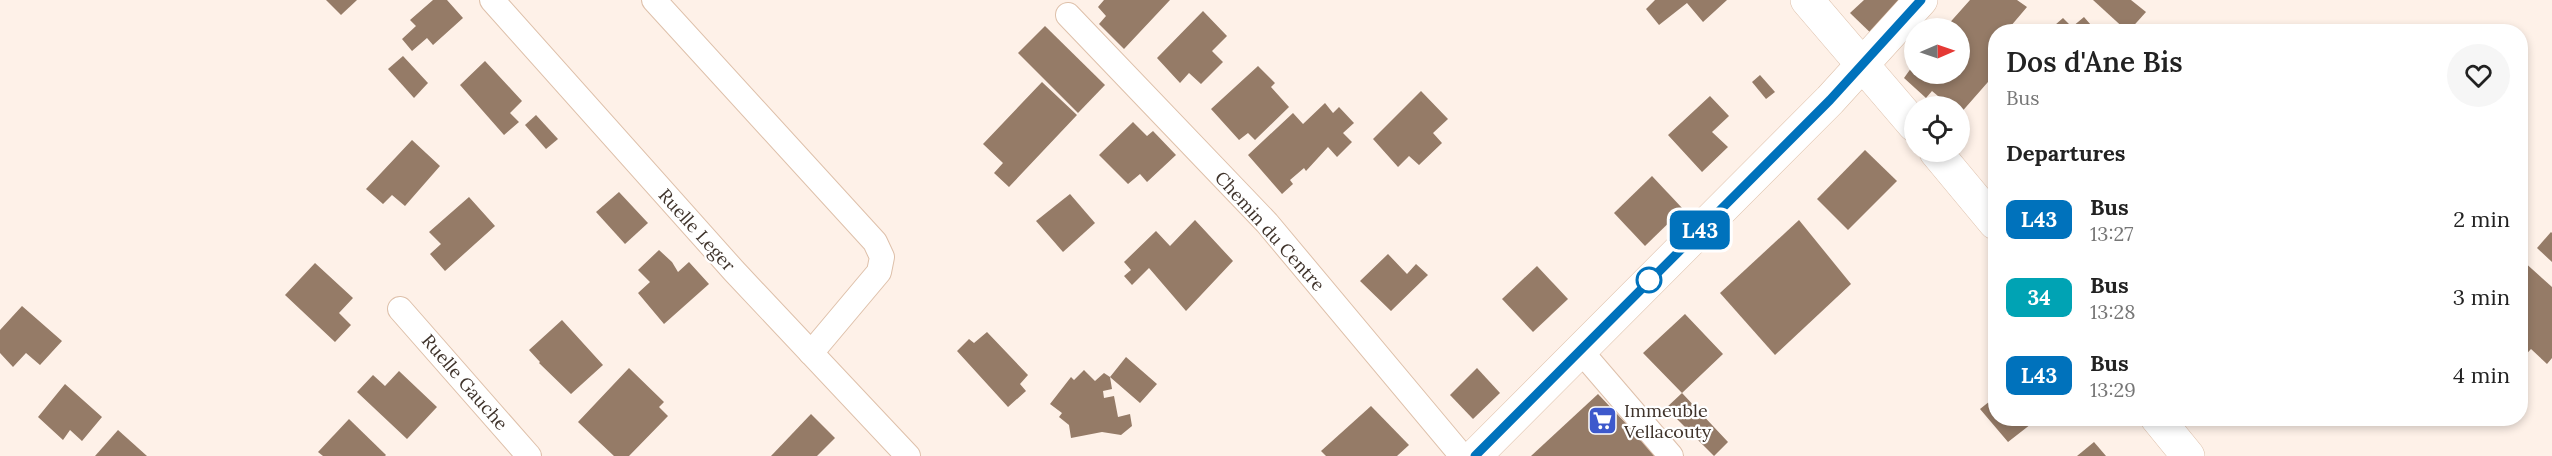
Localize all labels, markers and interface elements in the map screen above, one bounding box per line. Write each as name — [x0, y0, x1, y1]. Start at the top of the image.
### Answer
north arrow — [1904, 18, 1970, 84]
map controls — [1904, 18, 1970, 162]
text: Dos d'Ane Bis — [2006, 44, 2183, 80]
button: heart — [2447, 44, 2510, 107]
text: Bus — [2006, 85, 2040, 110]
button: locate — [1904, 96, 1970, 162]
text: Departures — [2006, 139, 2125, 167]
street label: Chemin du Centre — [1210, 166, 1330, 296]
street label: Ruelle Leger — [654, 184, 740, 276]
text: Bus — [2090, 193, 2129, 221]
text: 2 min — [2453, 205, 2510, 233]
text: L43 — [2021, 206, 2057, 233]
line badge: L43 — [1666, 210, 1734, 250]
text: L43 — [1682, 217, 1718, 244]
text: 13:27 — [2090, 221, 2133, 246]
unlabelled marker — [1636, 267, 1662, 293]
text: Bus — [2090, 271, 2129, 299]
text: 3 min — [2453, 283, 2510, 311]
text: 34 — [2027, 284, 2051, 311]
text: 13:28 — [2090, 299, 2135, 324]
street label: Ruelle Gauche — [417, 329, 513, 435]
text: Bus — [2090, 349, 2129, 377]
text: 4 min — [2453, 361, 2510, 389]
text: L43 — [2021, 362, 2057, 389]
text: 13:29 — [2090, 377, 2136, 402]
place label: Immeuble Vellacouty — [1623, 399, 1712, 443]
supermarket icon: Immeuble Vellacouty — [1587, 404, 1619, 436]

